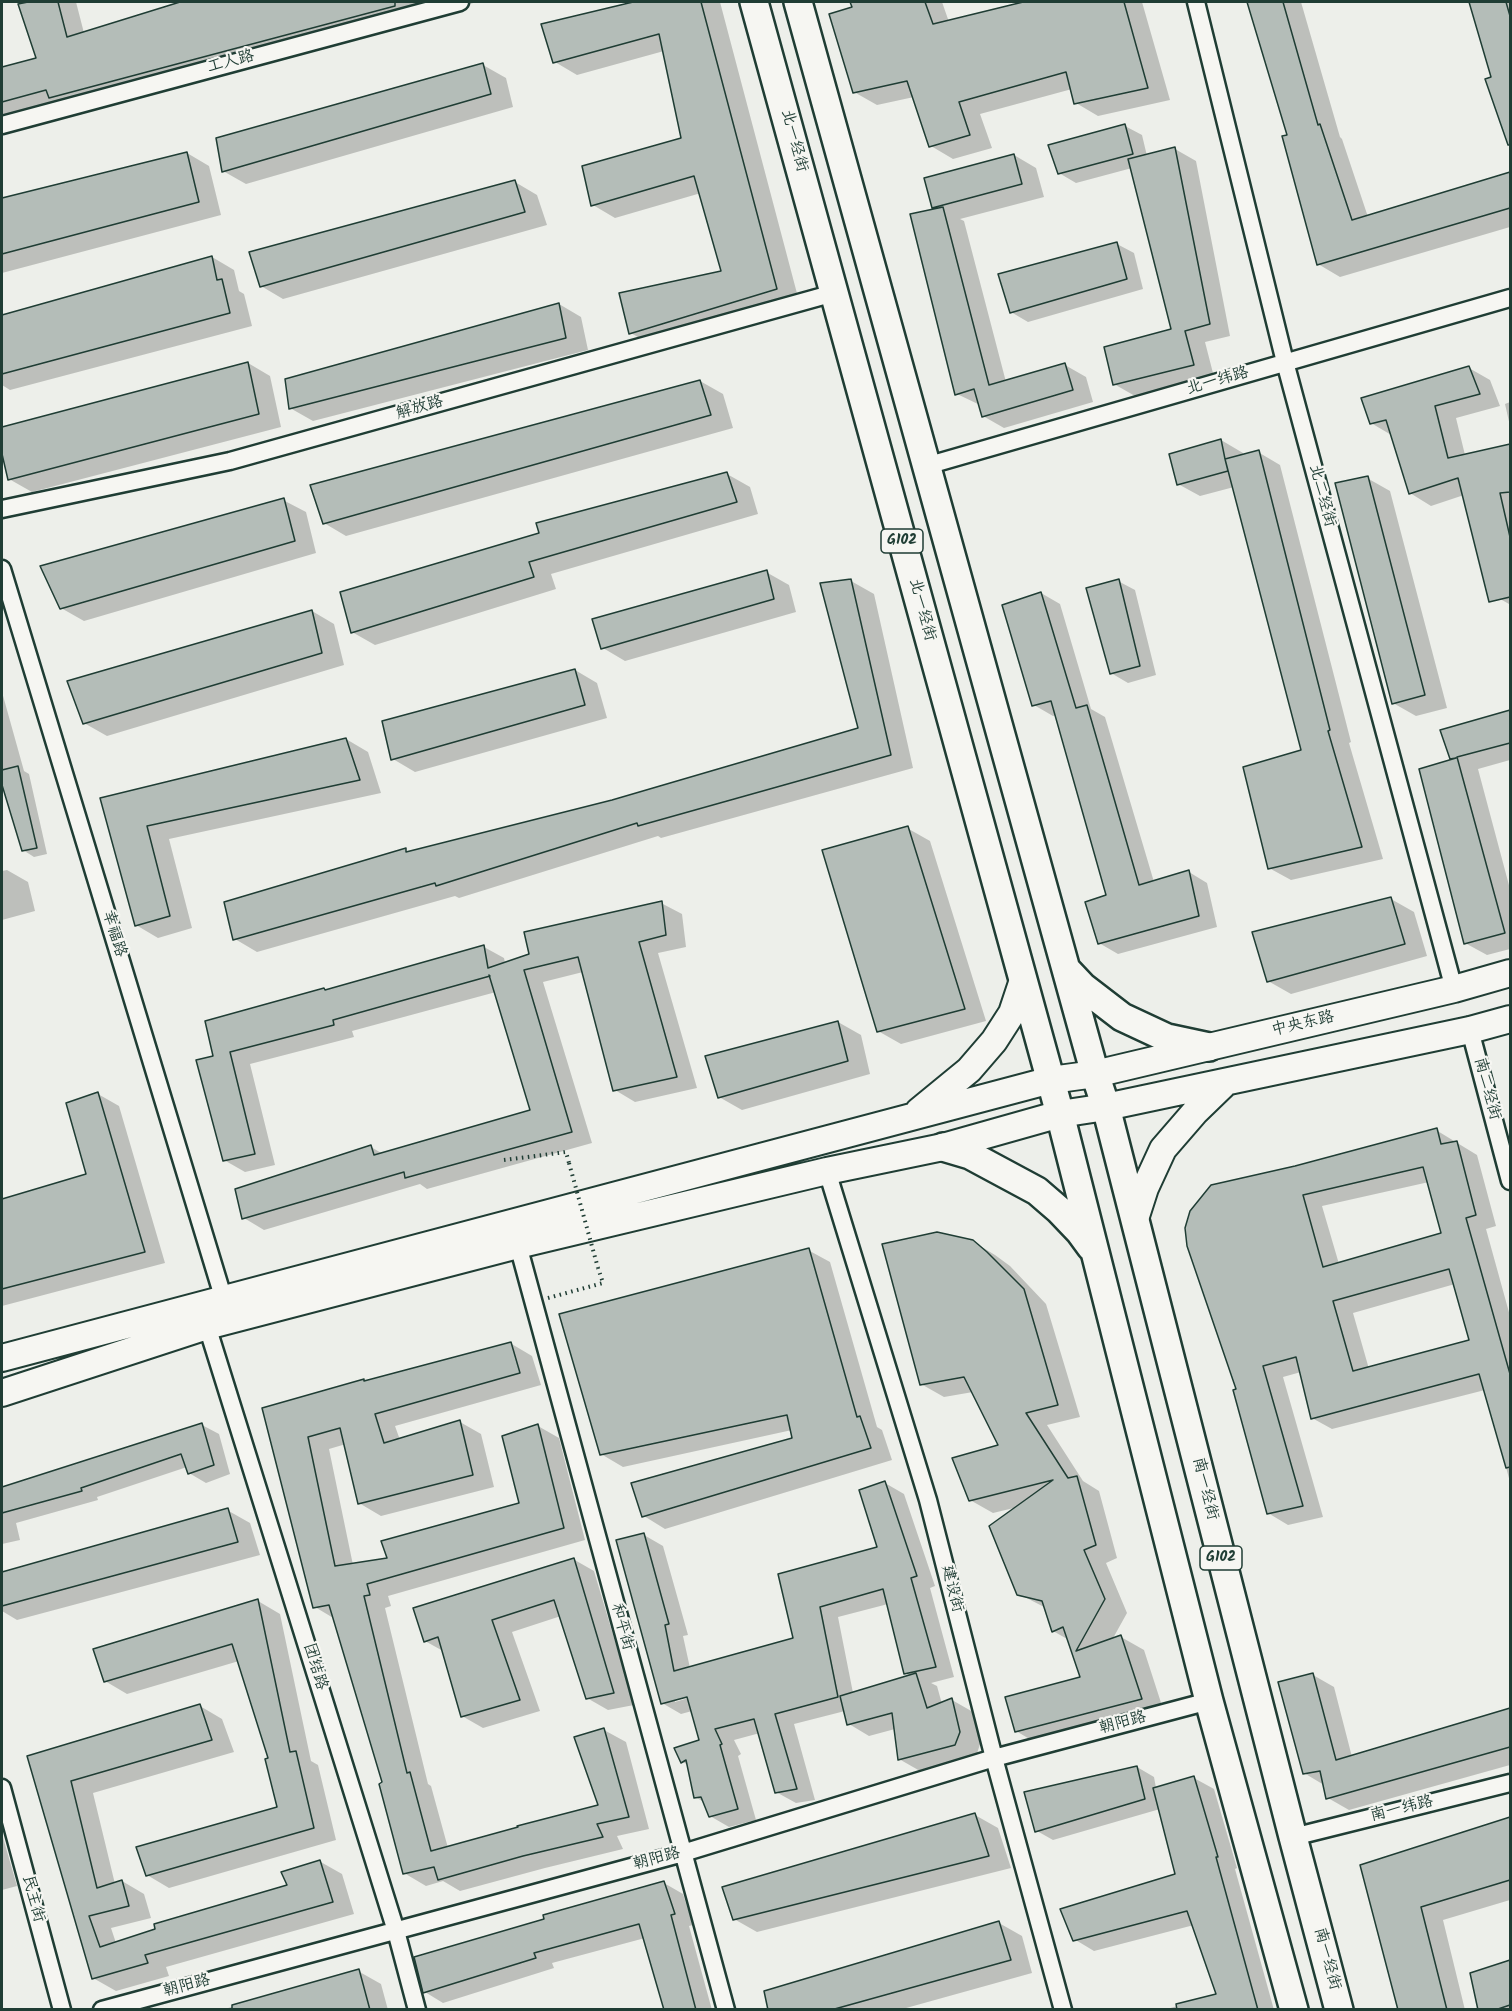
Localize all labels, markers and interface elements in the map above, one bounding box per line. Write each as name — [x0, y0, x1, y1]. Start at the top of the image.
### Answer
street label: 工人路 — [205, 48, 257, 78]
street label: 北一经街 — [775, 108, 811, 174]
street label: 北一纬路 — [1185, 364, 1251, 400]
street label: 解放路 — [394, 393, 446, 425]
street label: 北二经街 — [1303, 463, 1339, 529]
road number: G102 — [881, 529, 923, 553]
street label: 北一经街 — [903, 577, 939, 643]
street label: 幸福路 — [97, 908, 129, 960]
street label: 中央东路 — [1270, 1008, 1336, 1042]
street label: 南二经街 — [1468, 1056, 1504, 1122]
street label: 南一经街 — [1187, 1456, 1221, 1522]
road number: G102 — [1200, 1546, 1242, 1570]
street label: 建设街 — [936, 1563, 966, 1615]
street label: 和平街 — [606, 1601, 636, 1653]
street label: 团结路 — [298, 1641, 330, 1693]
street label: 朝阳路 — [1097, 1709, 1149, 1739]
street label: 南一纬路 — [1369, 1793, 1435, 1827]
street label: 朝阳路 — [631, 1845, 683, 1875]
street label: 民主街 — [17, 1873, 47, 1925]
street label: 南一经街 — [1308, 1926, 1344, 1992]
street label: 朝阳路 — [161, 1972, 213, 2002]

